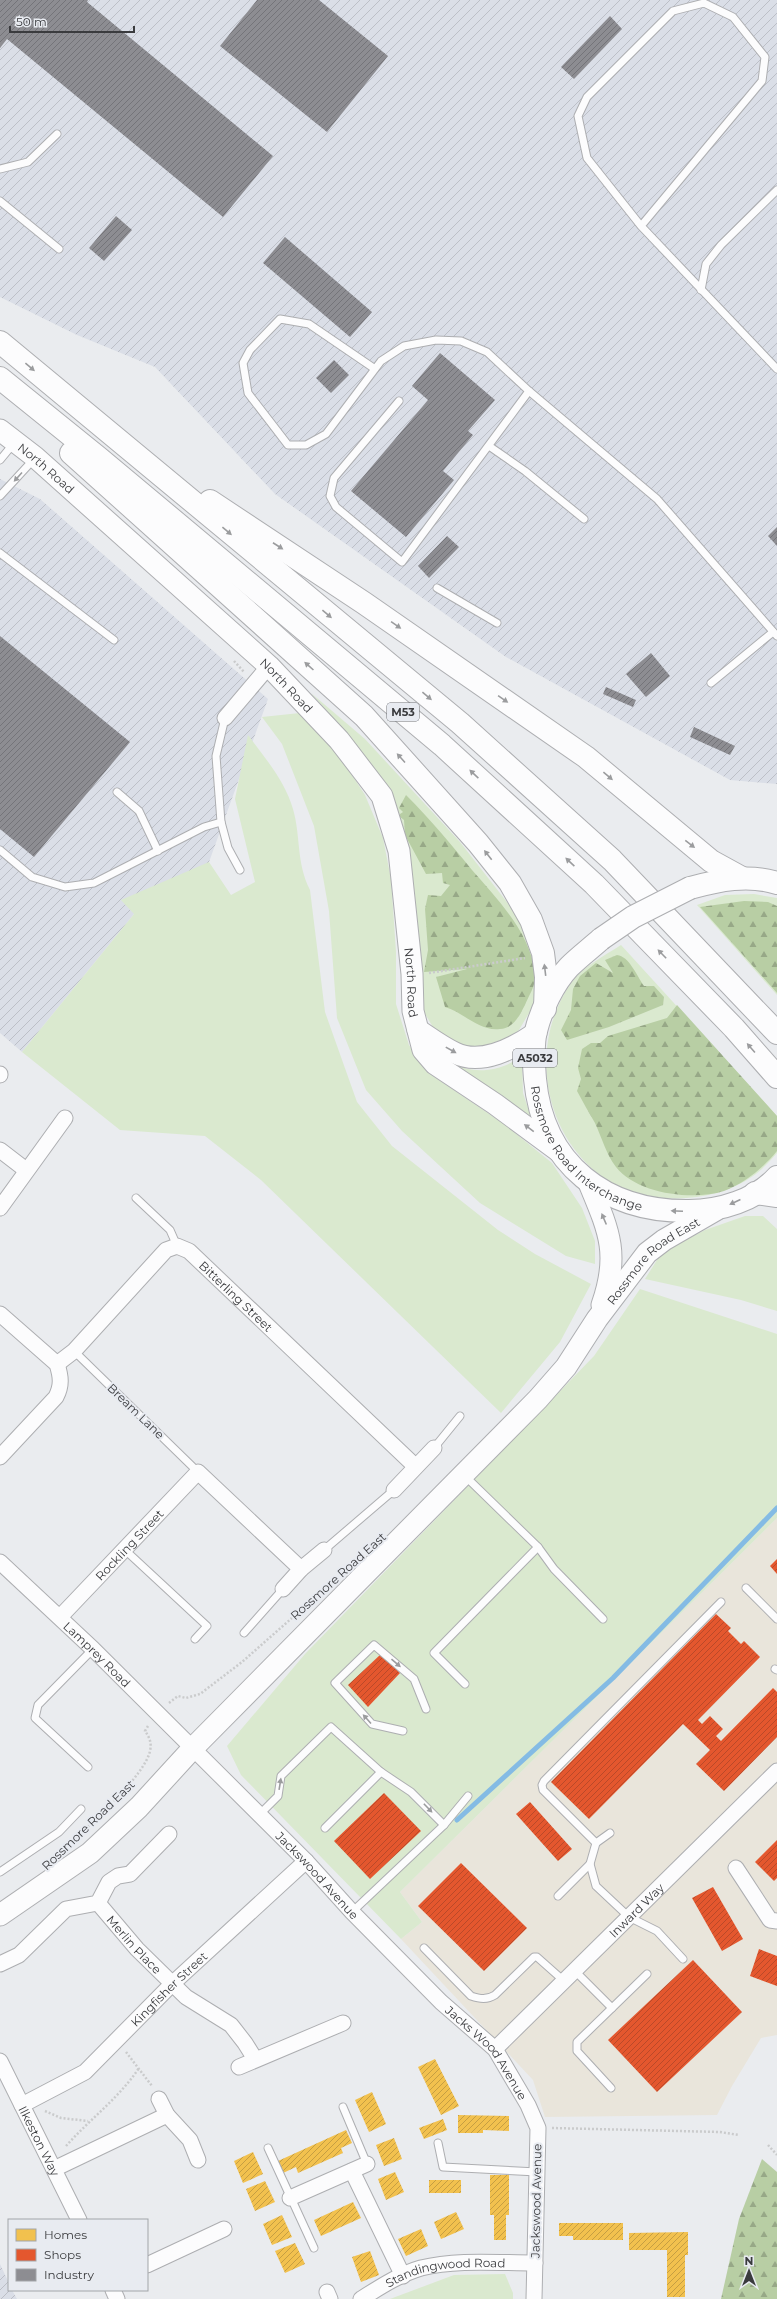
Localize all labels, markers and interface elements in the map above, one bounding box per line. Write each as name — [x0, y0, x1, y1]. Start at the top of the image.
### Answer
scale bar — [10, 8, 134, 34]
text: 50 m — [16, 14, 47, 29]
one-way arrow — [25, 363, 35, 372]
street label: North Road — [15, 439, 78, 496]
one-way arrow — [13, 472, 23, 482]
one-way arrow — [221, 526, 232, 535]
one-way arrow — [273, 542, 284, 550]
one-way arrow — [322, 609, 333, 618]
one-way arrow — [391, 621, 402, 629]
street label: North Road — [257, 654, 316, 715]
one-way arrow — [304, 662, 314, 671]
one-way arrow — [422, 692, 433, 701]
one-way arrow — [498, 695, 508, 703]
road number: M53 — [387, 703, 419, 721]
one-way arrow — [397, 753, 406, 763]
one-way arrow — [469, 769, 479, 779]
one-way arrow — [603, 771, 613, 781]
one-way arrow — [685, 840, 696, 849]
one-way arrow — [483, 850, 492, 861]
one-way arrow — [564, 857, 575, 866]
street label: North Road — [402, 947, 422, 1019]
one-way arrow — [657, 948, 666, 959]
one-way arrow — [542, 964, 548, 976]
one-way arrow — [747, 1042, 756, 1053]
one-way arrow — [445, 1047, 457, 1054]
road number: A5032 — [513, 1049, 557, 1067]
street label: Rossmore Road Interchange — [528, 1085, 644, 1213]
one-way arrow — [524, 1124, 535, 1133]
one-way arrow — [730, 1199, 741, 1205]
one-way arrow — [670, 1208, 683, 1214]
one-way arrow — [600, 1212, 606, 1224]
street label: Rossmore Road East — [603, 1214, 702, 1307]
street label: Bitterling Street — [196, 1258, 276, 1335]
street label: Bream Lane — [104, 1380, 168, 1442]
street label: Rockling Street — [92, 1506, 166, 1583]
street label: Rossmore Road East — [287, 1529, 389, 1623]
street label: Lamprey Road — [61, 1618, 134, 1690]
one-way arrow — [390, 1659, 401, 1668]
one-way arrow — [363, 1713, 372, 1724]
street label: Rossmore Road East — [38, 1777, 138, 1873]
one-way arrow — [277, 1778, 283, 1790]
one-way arrow — [423, 1803, 432, 1813]
street label: Jackswood Avenue — [272, 1827, 362, 1922]
street label: Inward Way — [605, 1879, 667, 1940]
street label: Merlin Place — [104, 1912, 165, 1977]
street label: Kingfisher Street — [127, 1948, 210, 2029]
street label: Jacks Wood Avenue — [442, 2001, 531, 2102]
street label: Ilkeston Way — [16, 2103, 64, 2179]
street label: Jackswood Avenue — [527, 2144, 544, 2259]
legend — [8, 2219, 148, 2291]
text: Homes — [44, 2227, 87, 2242]
text: Shops — [44, 2247, 81, 2262]
north arrow — [729, 2251, 769, 2291]
text: N — [745, 2254, 753, 2268]
street label: Standingwood Road — [382, 2255, 506, 2290]
text: Industry — [44, 2267, 94, 2282]

